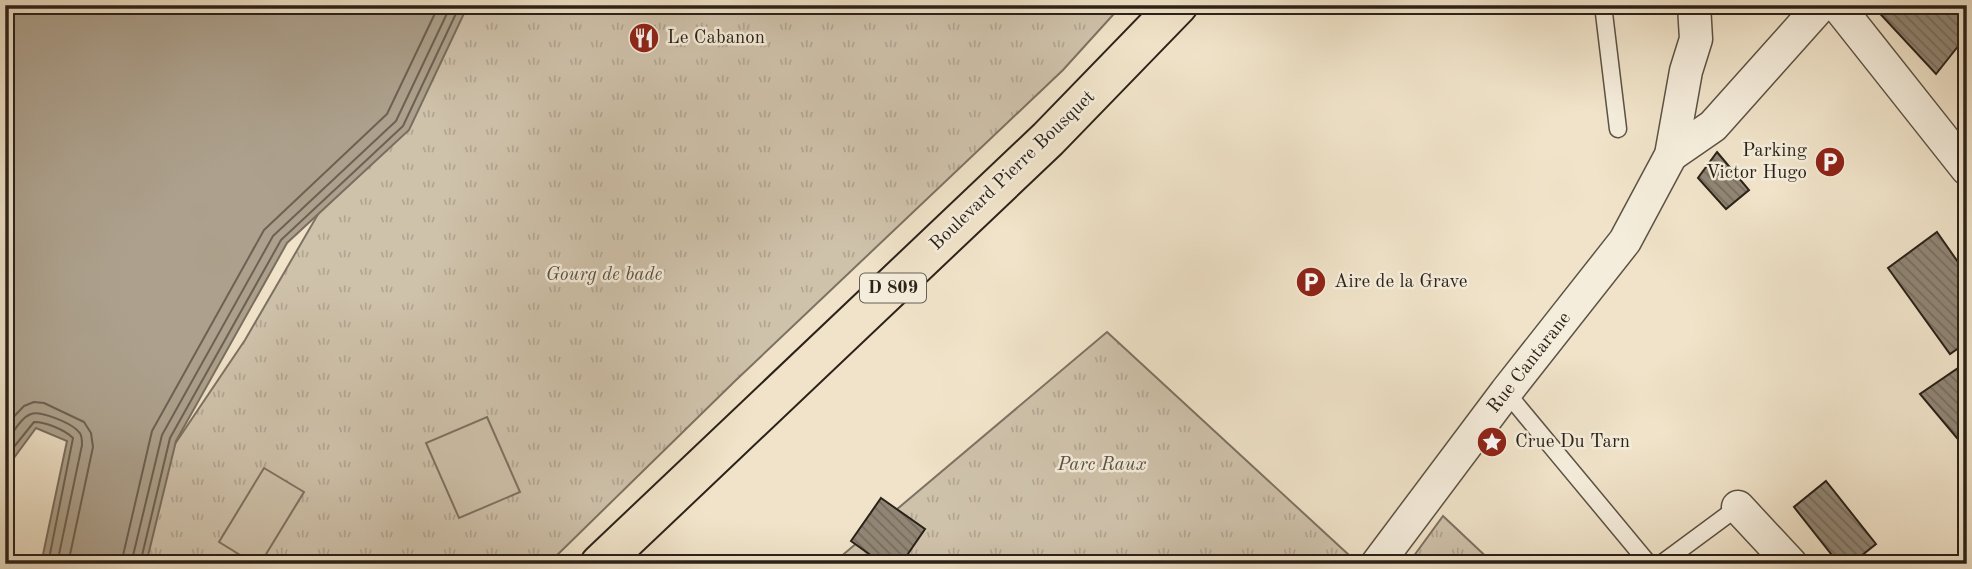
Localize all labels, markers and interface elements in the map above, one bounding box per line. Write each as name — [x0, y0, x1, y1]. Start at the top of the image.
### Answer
restaurant icon: Le Cabanon — [627, 21, 661, 55]
place label: Le Cabanon — [667, 29, 765, 48]
street label: Boulevard Pierre Bousquet — [927, 87, 1099, 255]
place label: Parking Victor Hugo — [1706, 142, 1808, 183]
parking icon: Parking Victor Hugo — [1813, 145, 1847, 179]
parking icon: Aire de la Grave — [1294, 265, 1328, 299]
park label: Gourg de bade — [546, 266, 663, 285]
place label: Aire de la Grave — [1334, 273, 1467, 292]
road number: D 809 — [860, 274, 926, 302]
street label: Rue Cantarane — [1485, 309, 1575, 417]
place icon: Crue Du Tarn — [1475, 425, 1509, 459]
place label: Crue Du Tarn — [1515, 433, 1630, 452]
park label: Parc Raux — [1057, 456, 1147, 475]

